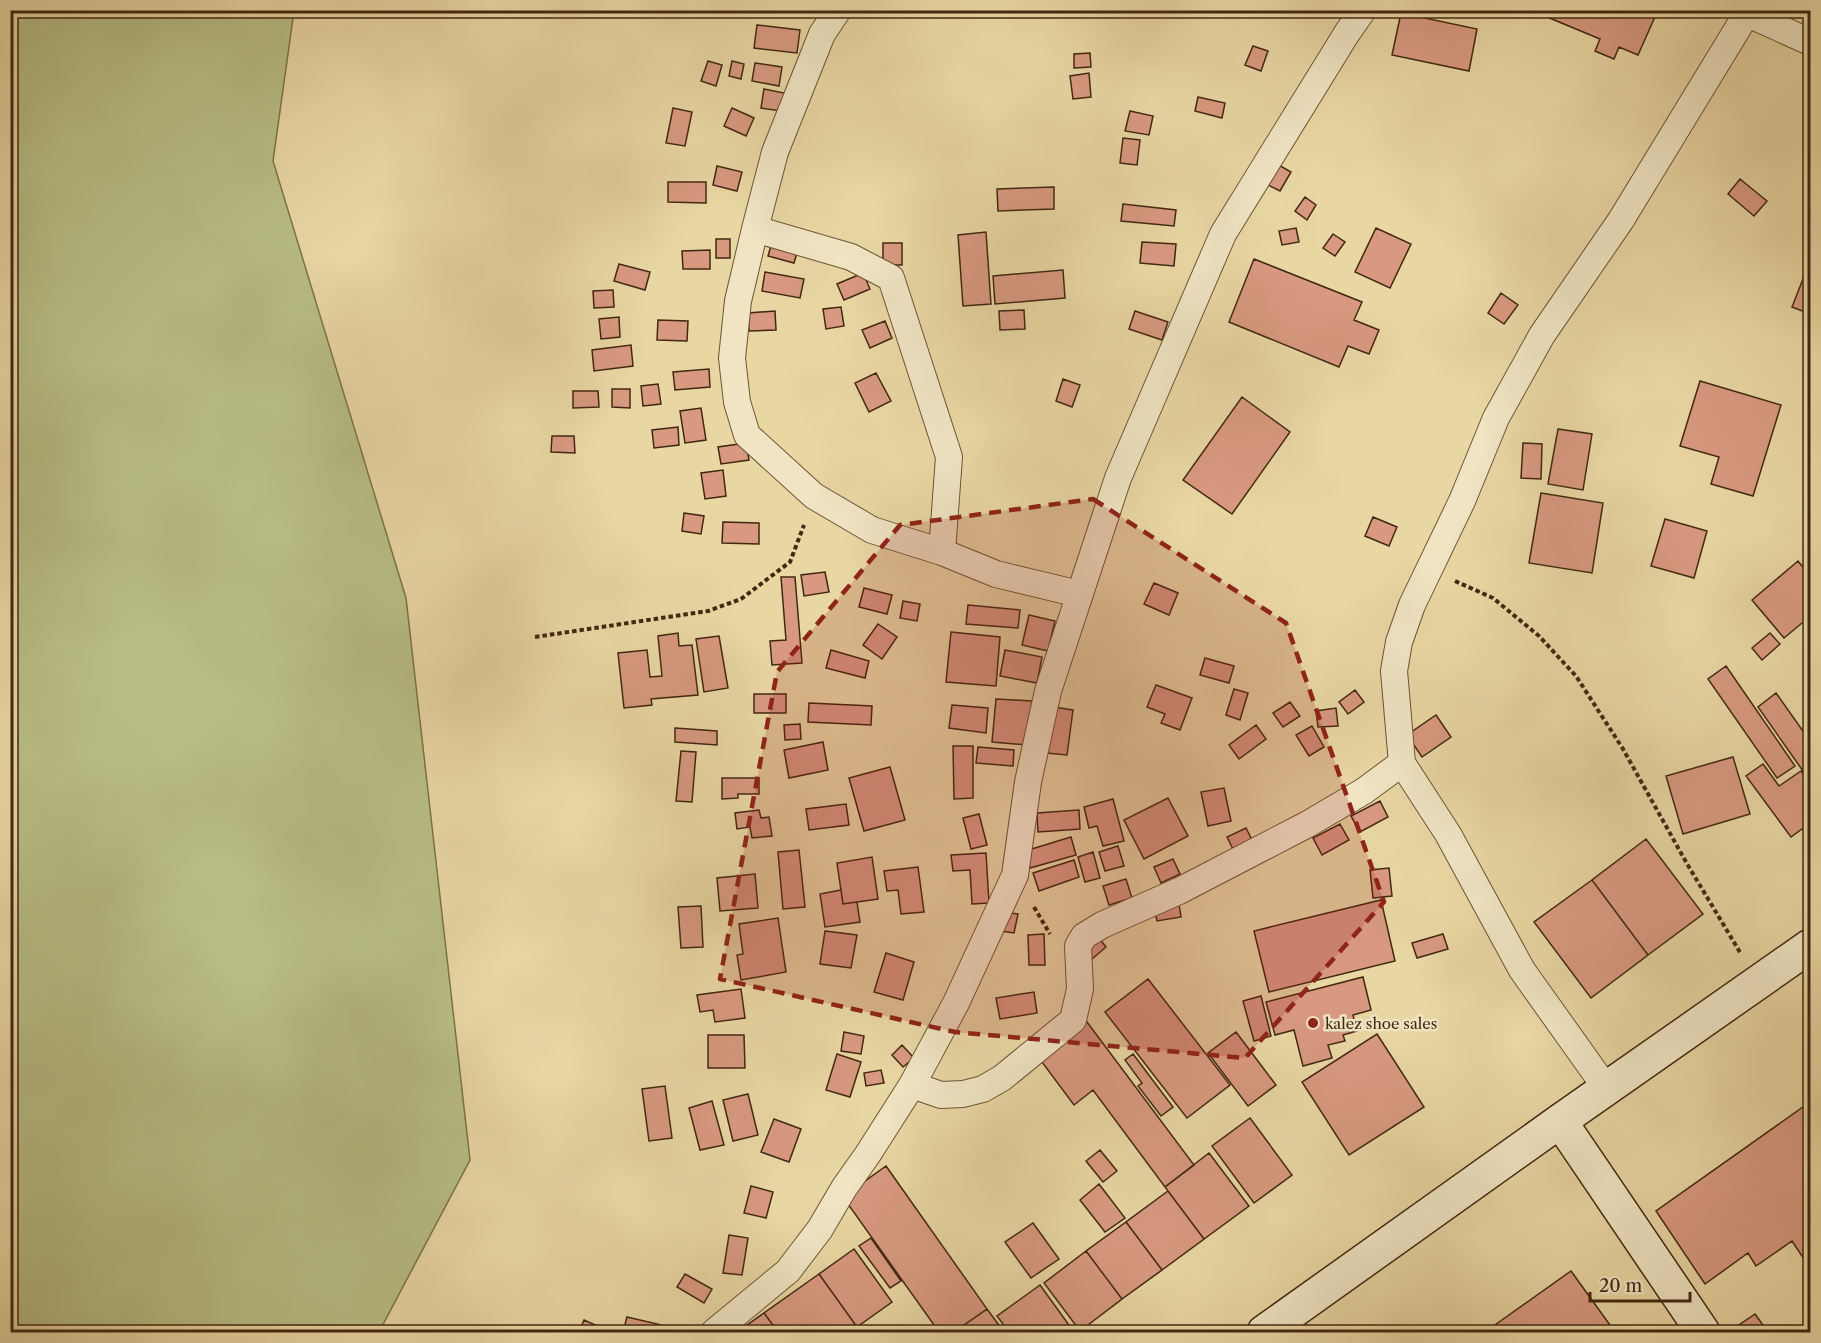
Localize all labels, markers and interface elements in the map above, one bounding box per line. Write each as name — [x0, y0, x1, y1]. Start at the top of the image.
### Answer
place label: kalez shoe sales — [1325, 1014, 1437, 1033]
marker: kalez shoe sales — [1306, 1016, 1320, 1030]
scale bar — [1590, 1265, 1690, 1303]
text: 20 m — [1599, 1275, 1643, 1297]

